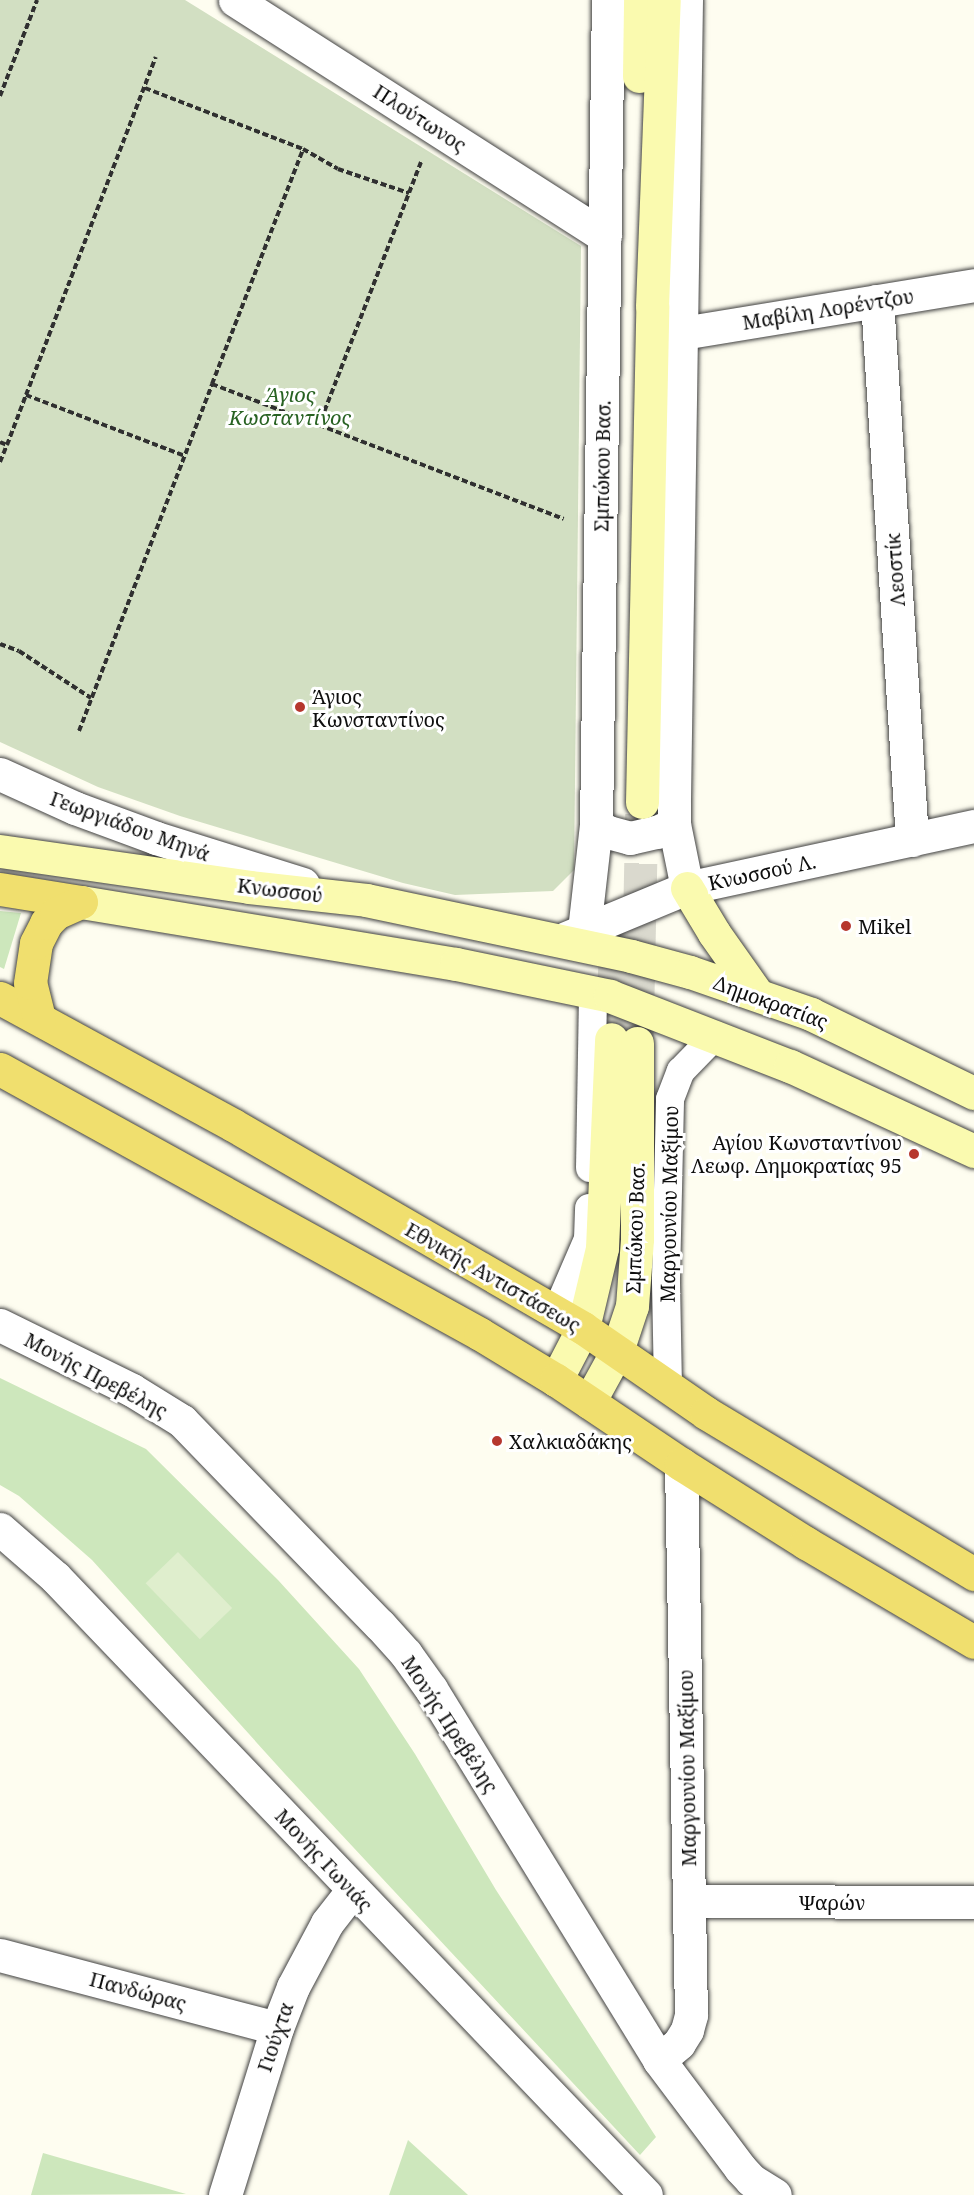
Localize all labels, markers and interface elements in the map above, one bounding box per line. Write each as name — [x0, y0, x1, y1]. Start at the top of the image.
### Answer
street label: Πλούτωνος — [369, 79, 471, 157]
street label: Μαβίλη Λορέντζου — [741, 284, 915, 334]
park label: Άγιος Κωσταντίνος — [229, 383, 351, 430]
street label: Σμπώκου Βασ. — [589, 400, 615, 532]
street label: Λεοστίκ — [880, 533, 910, 607]
place label: Άγιος Κωνσταντίνος — [312, 684, 445, 731]
marker: Άγιος Κωνσταντίνος — [293, 700, 307, 714]
street label: Γεωργιάδου Μηνά — [47, 786, 213, 866]
street label: Κνωσσού Λ. — [706, 849, 818, 895]
street label: Κνωσσού — [236, 873, 324, 907]
place label: Mikel — [858, 914, 911, 938]
marker: Mikel — [839, 919, 853, 933]
street label: Δημοκρατίας — [711, 970, 831, 1034]
street label: Μαργουνίου Μαξίμου — [655, 1105, 683, 1303]
place label: Αγίου Κωνσταντίνου Λεωφ. Δημοκρατίας 95 — [691, 1130, 902, 1177]
marker: Αγίου Κωνσταντίνου Λεωφ. Δημοκρατίας 95 — [907, 1147, 921, 1161]
street label: Σμπώκου Βασ. — [621, 1162, 649, 1294]
street label: Εθνικής Αντιστάσεως — [401, 1217, 585, 1337]
street label: Μονής Πρεβέλης — [20, 1327, 172, 1423]
place label: Χαλκιαδάκης — [509, 1429, 632, 1453]
marker: Χαλκιαδάκης — [490, 1434, 504, 1448]
street label: Μονής Πρεβέλης — [397, 1651, 503, 1797]
street label: Μαργουνίου Μαξίμου — [673, 1669, 701, 1867]
street label: Μονής Γωνιάς — [270, 1804, 378, 1916]
street label: Ψαρών — [799, 1890, 865, 1914]
street label: Πανδώρας — [87, 1967, 189, 2015]
street label: Γιούχτα — [252, 1999, 298, 2075]

